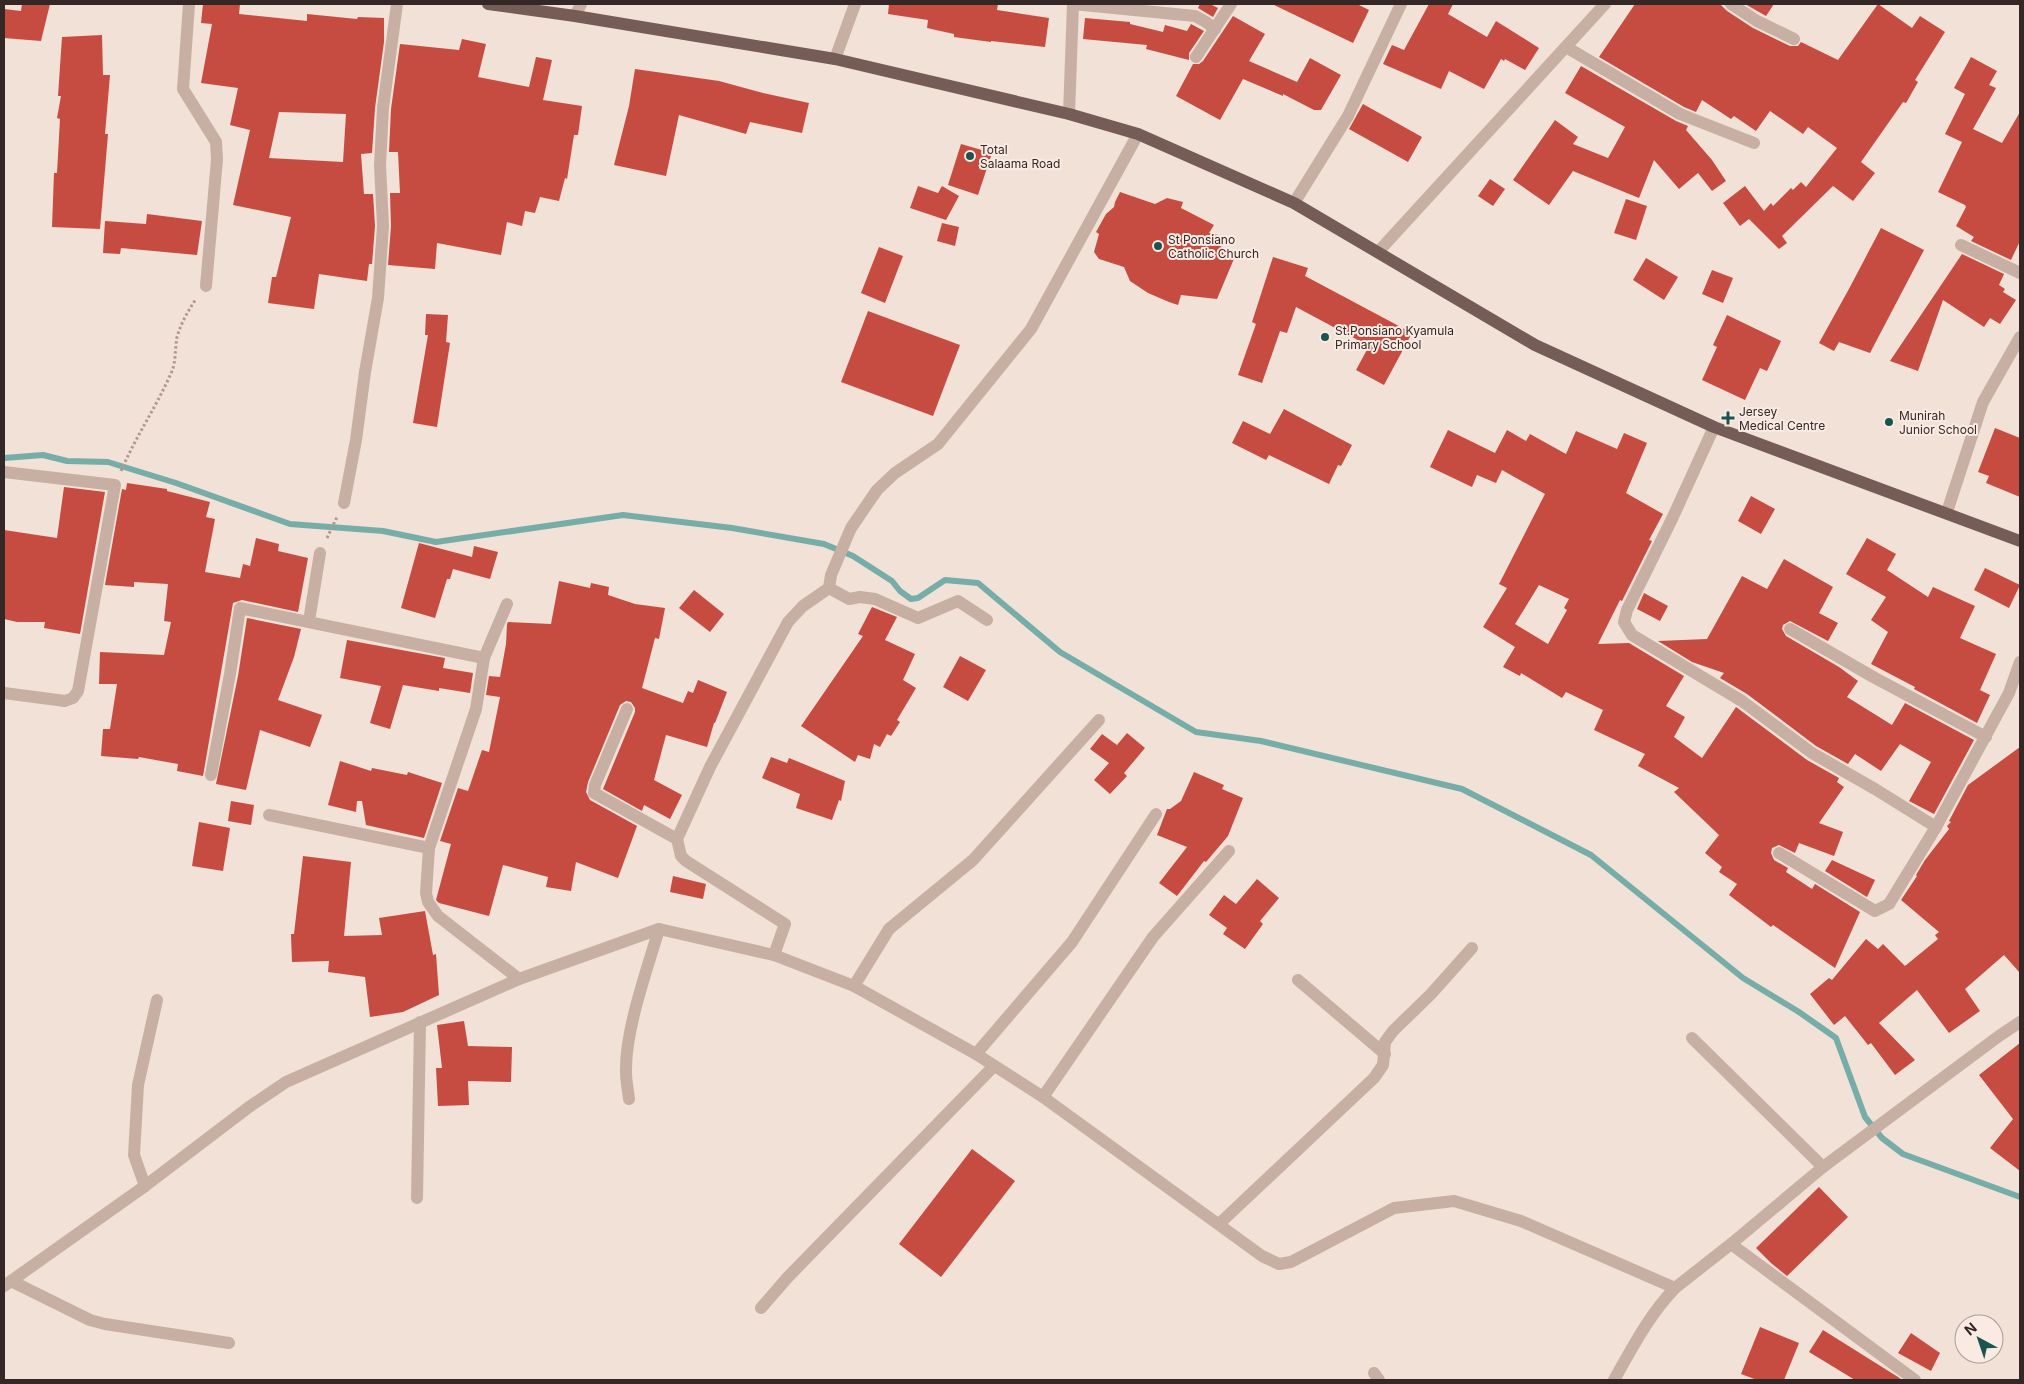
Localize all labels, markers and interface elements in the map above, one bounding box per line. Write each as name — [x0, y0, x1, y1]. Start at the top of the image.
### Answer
place label: Total Salaama Road — [980, 142, 1060, 171]
marker: Total Salaama Road — [964, 150, 976, 162]
place label: St Ponsiano Catholic Church — [1168, 232, 1259, 261]
marker: St Ponsiano Catholic Church — [1152, 240, 1164, 252]
place label: St.Ponsiano Kyamula Primary School — [1335, 323, 1454, 352]
marker: St.Ponsiano Kyamula Primary School — [1319, 331, 1331, 343]
place label: Jersey Medical Centre — [1739, 404, 1825, 433]
place label: Munirah Junior School — [1899, 408, 1977, 437]
marker: Jersey Medical Centre — [1721, 411, 1735, 425]
marker: Munirah Junior School — [1883, 416, 1895, 428]
north arrow — [1954, 1314, 2004, 1364]
text: N — [1961, 1319, 1980, 1339]

